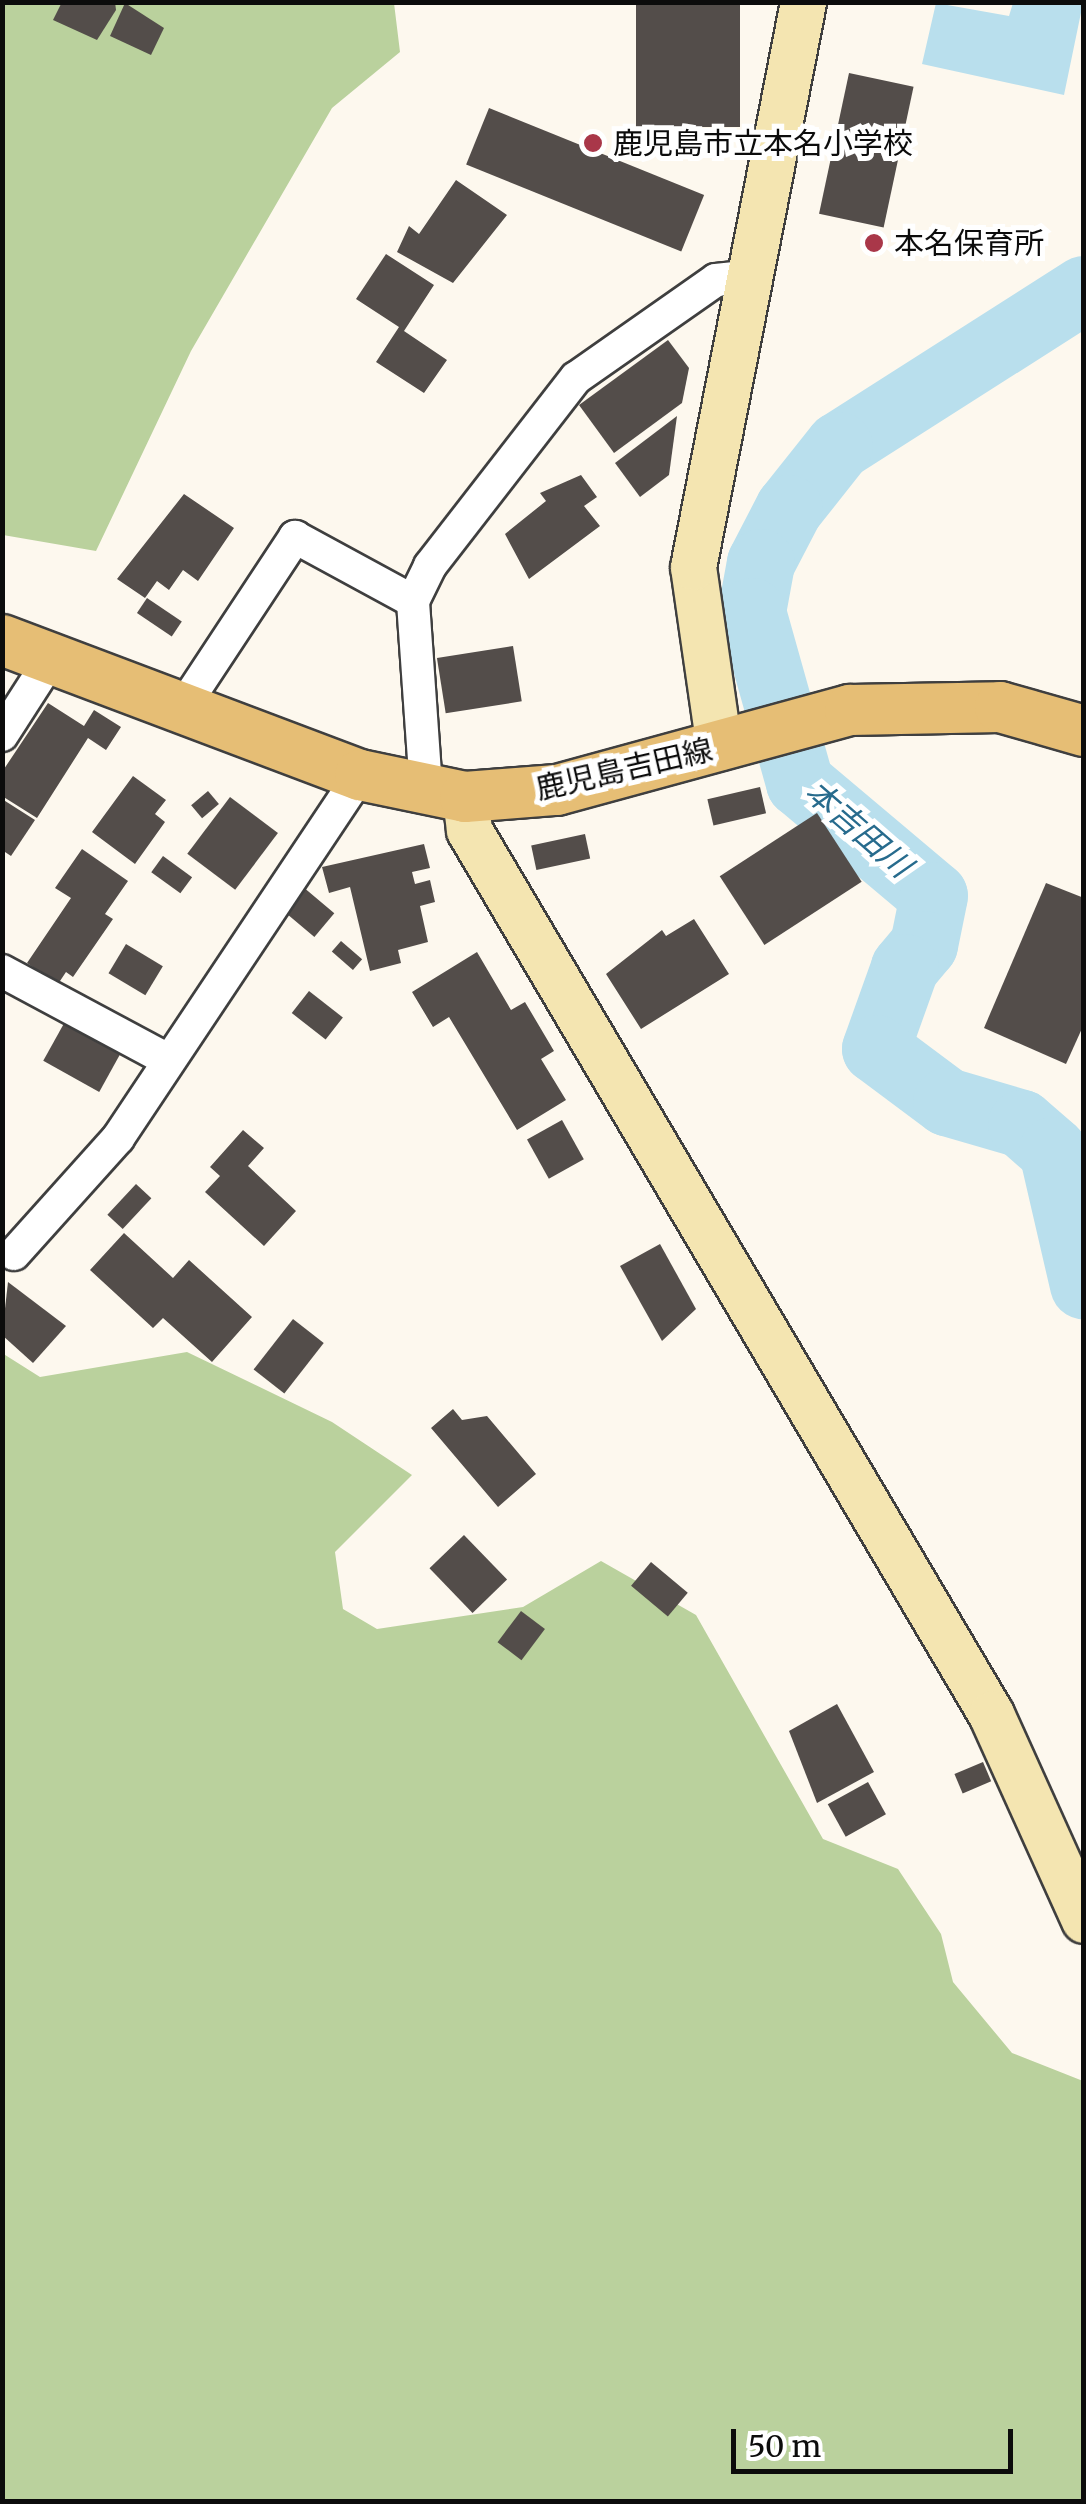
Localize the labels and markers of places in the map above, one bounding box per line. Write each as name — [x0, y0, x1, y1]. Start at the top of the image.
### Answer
place label: 鹿児島市立本名小学校 — [613, 125, 913, 161]
marker: 鹿児島市立本名小学校 — [582, 132, 604, 154]
place label: 本名保育所 — [894, 225, 1044, 261]
marker: 本名保育所 — [863, 232, 885, 254]

